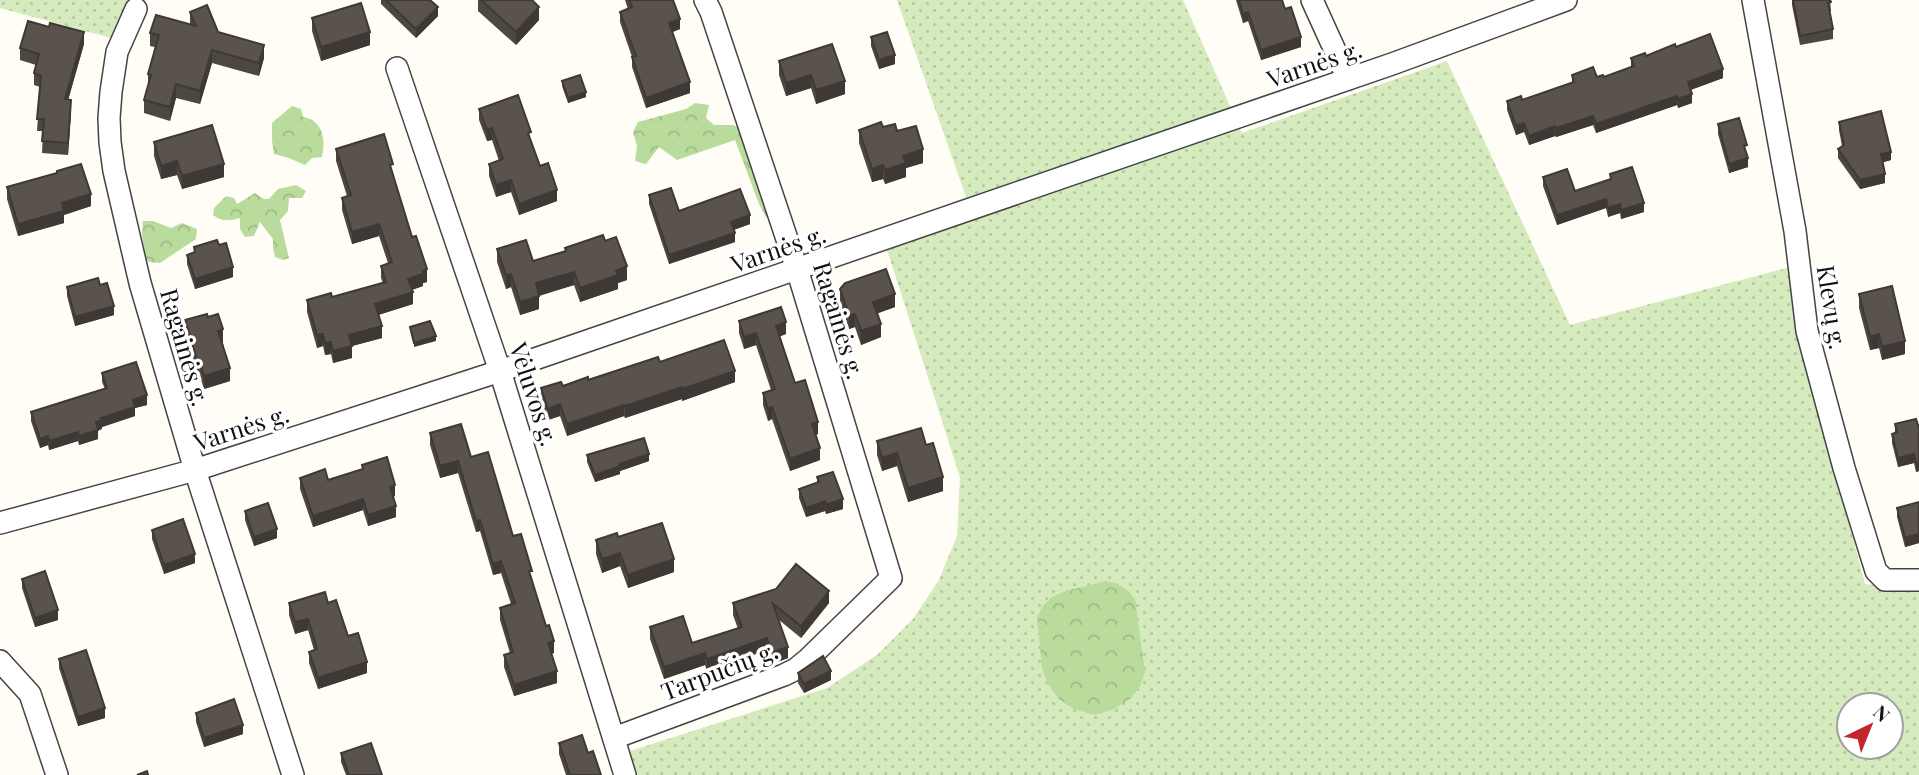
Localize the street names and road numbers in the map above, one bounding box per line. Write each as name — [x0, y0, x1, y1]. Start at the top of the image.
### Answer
street label: Varnės g. — [1261, 32, 1366, 94]
street label: Varnės g. — [725, 217, 830, 279]
street label: Ragainės g. — [807, 258, 873, 382]
street label: Klevų g. — [1811, 263, 1855, 351]
street label: Ragainės g. — [154, 285, 218, 409]
street label: Vėluvos g. — [503, 337, 567, 450]
street label: Varnės g. — [188, 397, 293, 458]
street label: Tarpučių g. — [656, 633, 782, 707]

